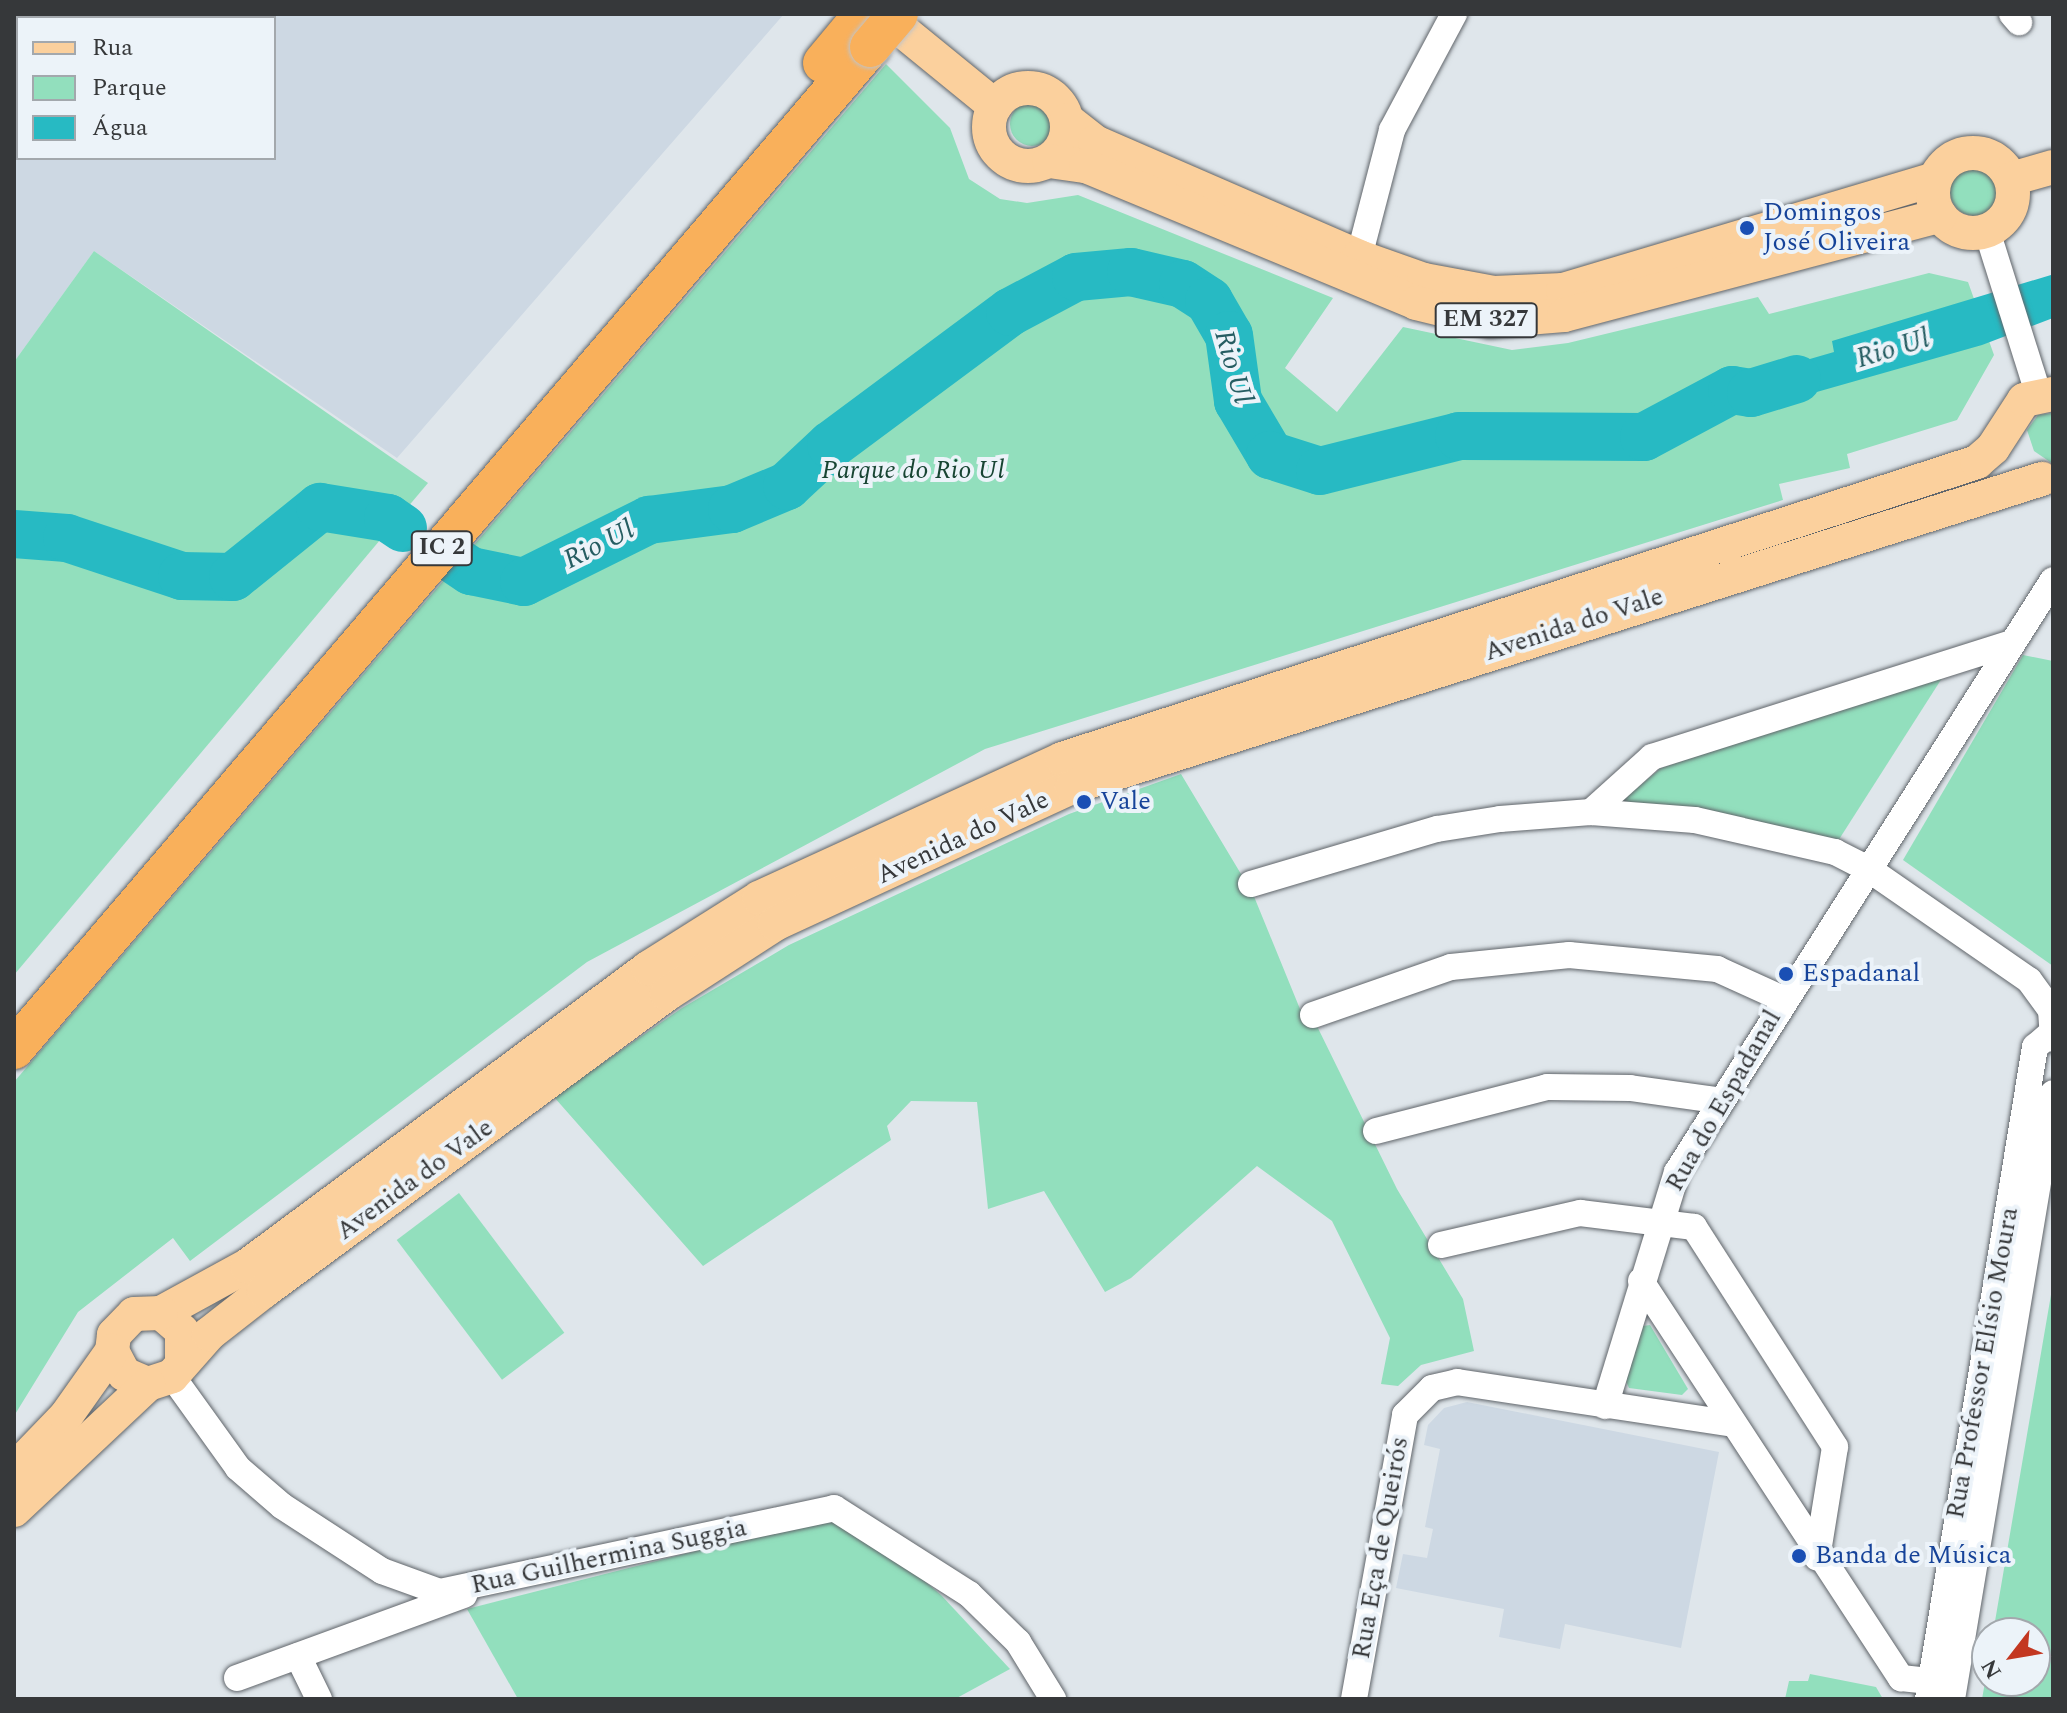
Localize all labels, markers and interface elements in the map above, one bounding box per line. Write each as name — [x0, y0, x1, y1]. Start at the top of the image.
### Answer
legend — [16, 16, 276, 160]
text: Rua — [92, 30, 133, 66]
text: Parque — [92, 70, 167, 106]
text: Água — [92, 110, 148, 146]
place label: Domingos José Oliveira — [1763, 197, 1910, 258]
marker: Domingos José Oliveira — [1738, 219, 1756, 237]
road number: EM 327 — [1434, 300, 1538, 340]
water label: Rio Ul — [1852, 322, 1934, 376]
water label: Rio Ul — [1207, 326, 1259, 408]
park label: Parque do Rio Ul — [822, 455, 1004, 487]
water label: Rio Ul — [558, 513, 640, 577]
road number: IC 2 — [410, 528, 474, 568]
street label: Avenida do Vale — [1481, 581, 1667, 669]
street label: Avenida do Vale — [872, 785, 1054, 891]
place label: Vale — [1100, 786, 1151, 818]
marker: Vale — [1075, 793, 1093, 811]
place label: Espadanal — [1802, 958, 1920, 990]
marker: Espadanal — [1777, 965, 1795, 983]
street label: Rua do Espadanal — [1659, 1005, 1789, 1197]
street label: Avenida do Vale — [330, 1113, 500, 1247]
street label: Rua Professor Elísio Moura — [1940, 1205, 2026, 1521]
street label: Rua Eça de Queirós — [1346, 1434, 1416, 1662]
street label: Rua Guilhermina Suggia — [468, 1513, 750, 1601]
place label: Banda de Música — [1815, 1540, 2011, 1572]
marker: Banda de Música — [1790, 1547, 1808, 1565]
north arrow — [1971, 1617, 2051, 1697]
text: N — [1973, 1652, 2010, 1685]

